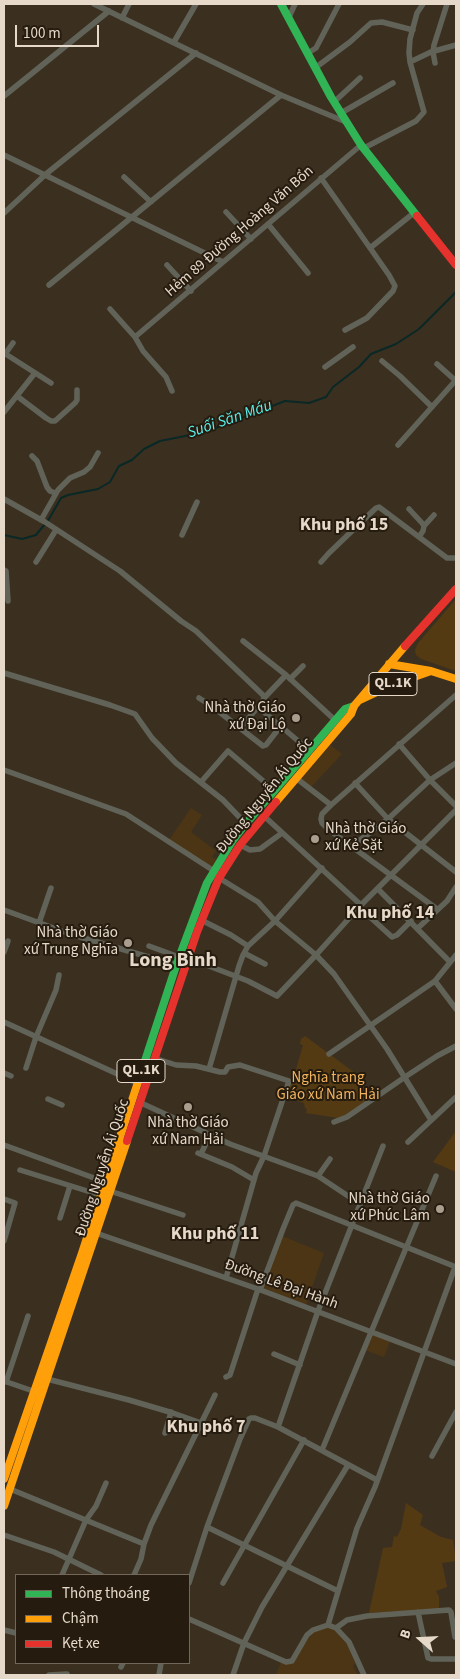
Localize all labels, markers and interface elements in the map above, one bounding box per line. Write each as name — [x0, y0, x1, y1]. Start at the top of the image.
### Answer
scale bar — [18, 15, 101, 47]
text: 100 m — [23, 23, 61, 44]
street label: Hẻm 89 Đường Hoàng Văn Bổn — [162, 163, 318, 301]
water label: Suối Săn Máu — [185, 397, 275, 443]
district label: Khu phố 15 — [300, 515, 388, 537]
road number: QL.1K — [369, 672, 417, 696]
place label: Nhà thờ Giáo xứ Đại Lộ — [205, 700, 286, 735]
marker: Nhà thờ Giáo xứ Đại Lộ — [290, 712, 302, 724]
street label: Đường Nguyễn Ái Quốc — [213, 735, 317, 857]
place label: Nhà thờ Giáo xứ Kẻ Sặt — [325, 821, 406, 856]
marker: Nhà thờ Giáo xứ Kẻ Sặt — [309, 833, 321, 845]
district label: Khu phố 14 — [346, 903, 434, 925]
place label: Nhà thờ Giáo xứ Trung Nghĩa — [24, 925, 118, 960]
marker: Nhà thờ Giáo xứ Trung Nghĩa — [122, 937, 134, 949]
district label: Long Bình — [129, 950, 217, 974]
road number: QL.1K — [117, 1060, 165, 1082]
park label: Nghĩa trang Giáo xứ Nam Hải — [276, 1070, 380, 1105]
street label: Đường Nguyễn Ái Quốc — [72, 1097, 134, 1239]
marker: Nhà thờ Giáo xứ Nam Hải — [182, 1101, 194, 1113]
place label: Nhà thờ Giáo xứ Nam Hải — [147, 1115, 229, 1150]
place label: Nhà thờ Giáo xứ Phúc Lâm — [349, 1191, 430, 1226]
marker: Nhà thờ Giáo xứ Phúc Lâm — [434, 1203, 446, 1215]
district label: Khu phố 11 — [171, 1224, 259, 1246]
street label: Đường Lê Đại Hành — [222, 1256, 340, 1314]
district label: Khu phố 7 — [167, 1417, 245, 1439]
legend — [15, 1574, 190, 1664]
text: Thông thoáng — [62, 1583, 150, 1604]
text: Chậm — [62, 1608, 99, 1629]
north arrow — [395, 1614, 445, 1664]
text: B — [395, 1627, 417, 1641]
text: Kẹt xe — [62, 1633, 100, 1654]

